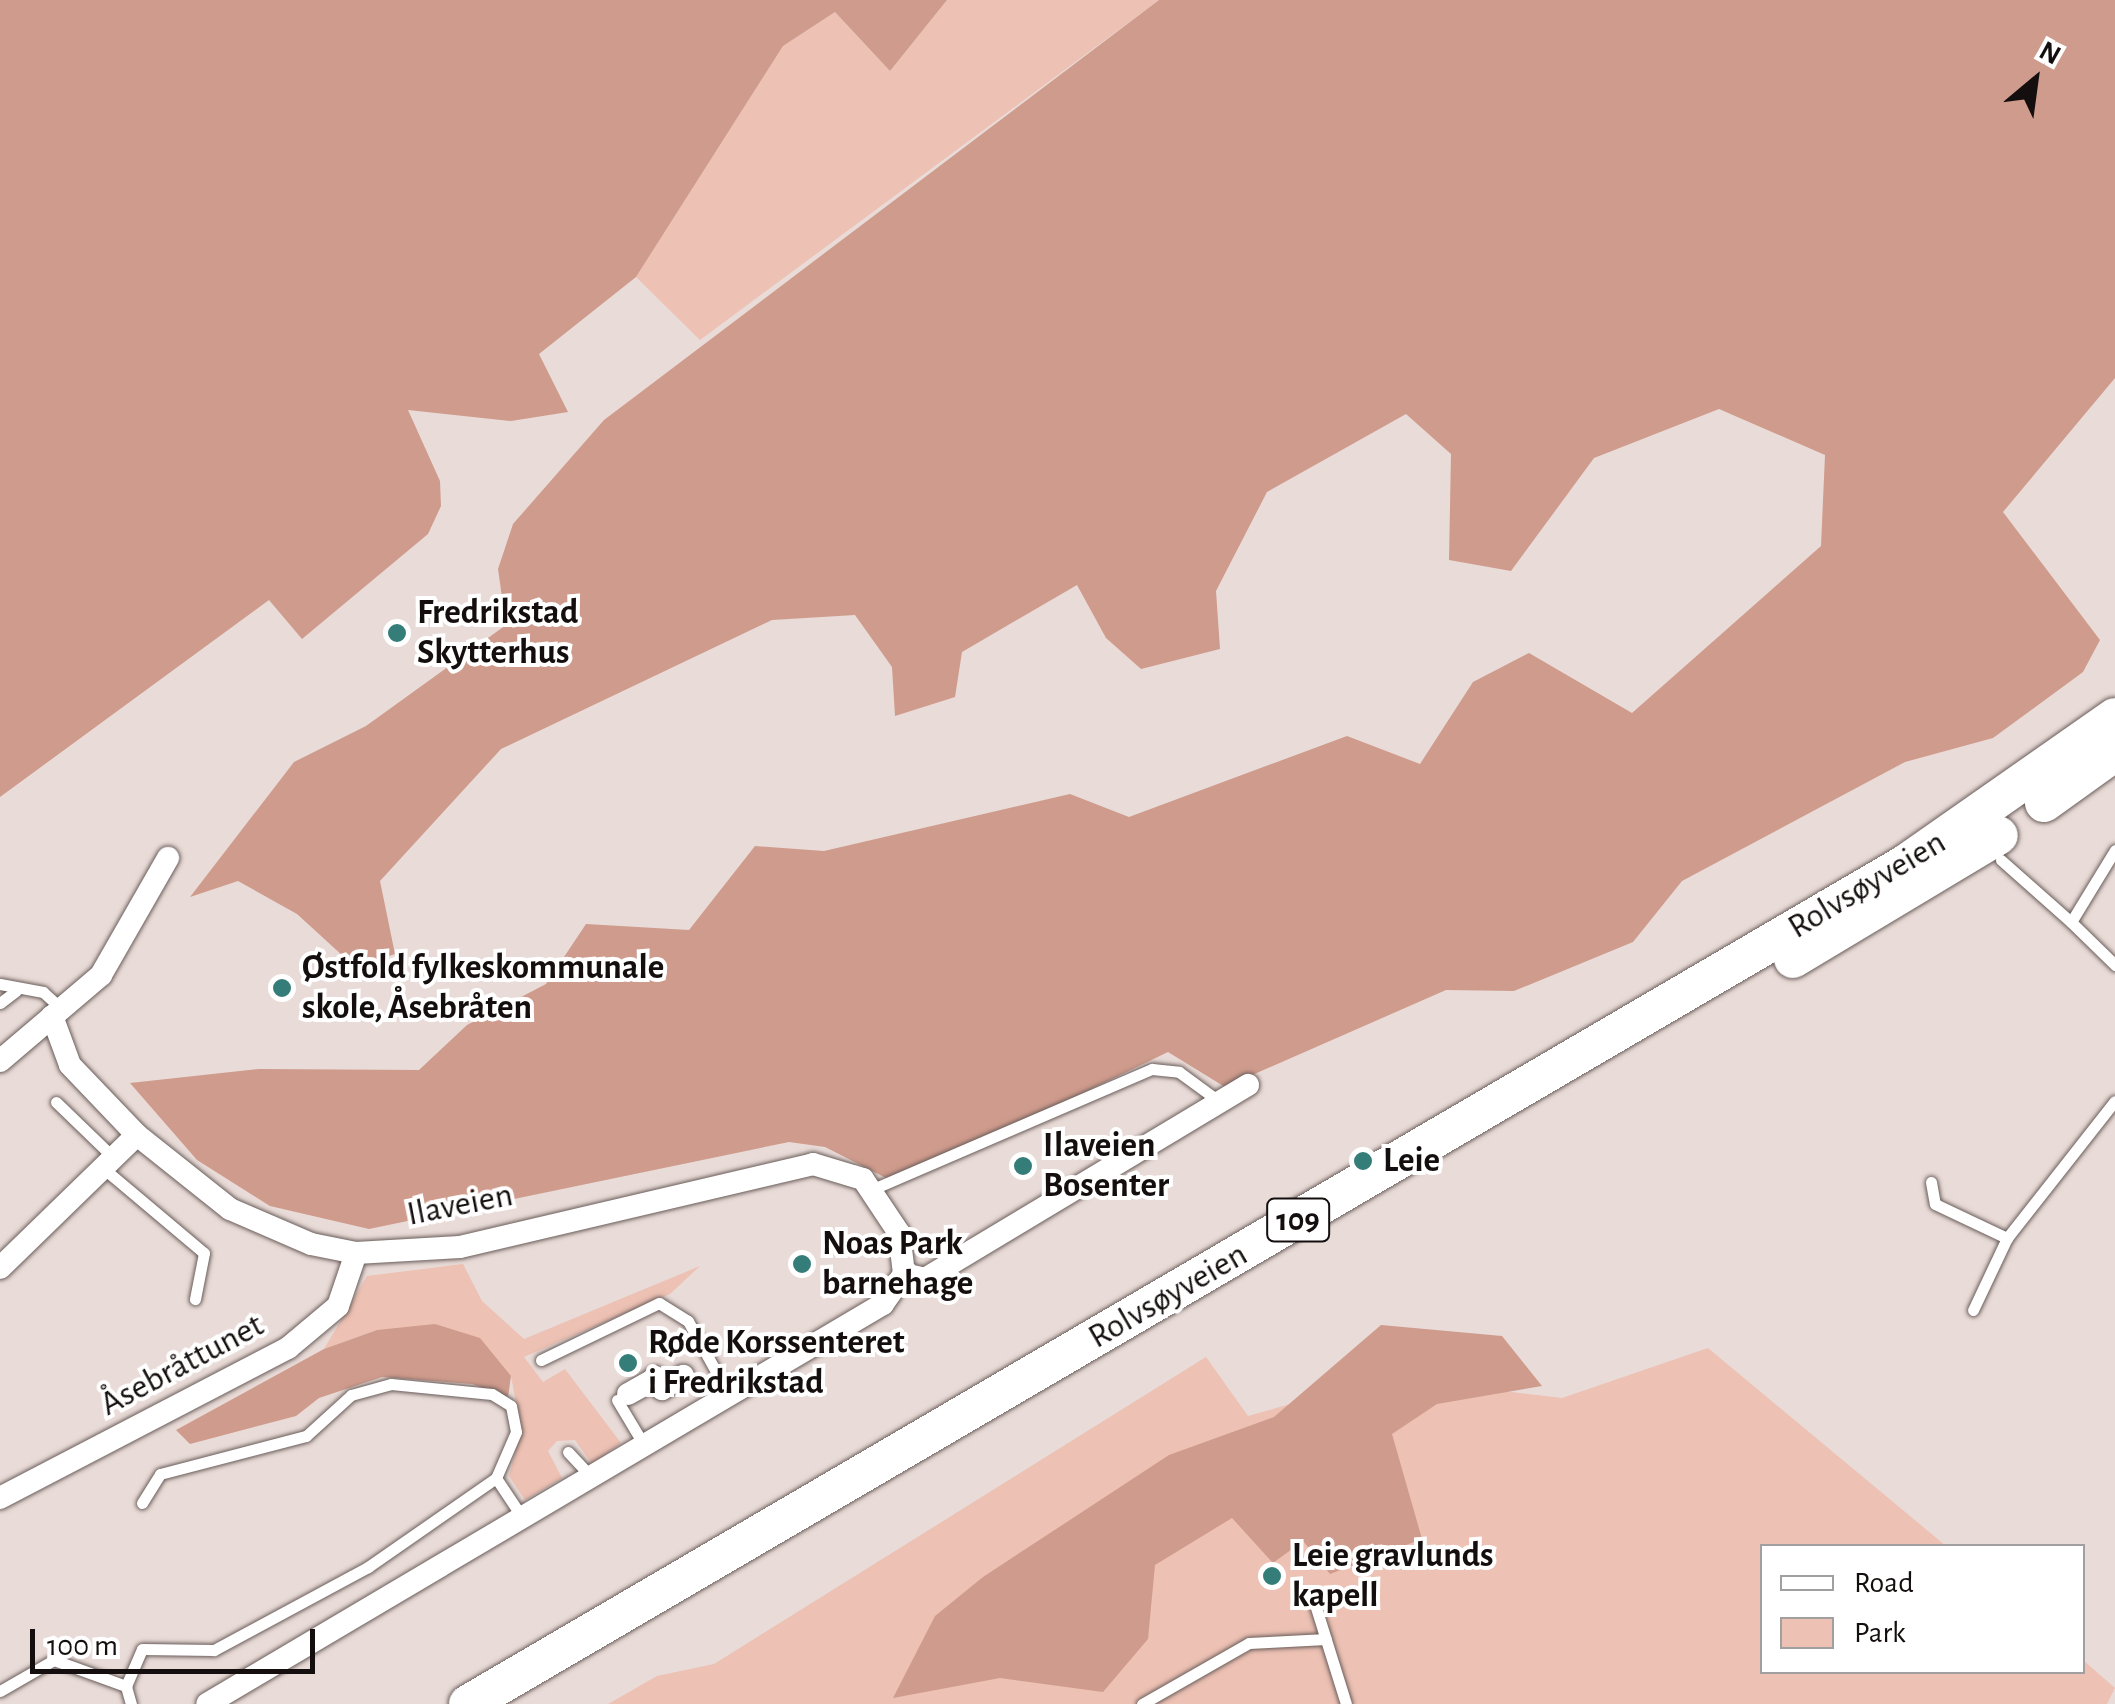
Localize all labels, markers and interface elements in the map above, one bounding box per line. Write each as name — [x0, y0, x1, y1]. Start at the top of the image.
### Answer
north arrow — [1985, 30, 2085, 130]
text: N — [2034, 37, 2065, 71]
place label: Fredrikstad Skytterhus — [417, 592, 578, 674]
marker: Fredrikstad Skytterhus — [386, 622, 408, 644]
street label: Rolvsøyveien — [1781, 822, 1953, 948]
place label: Østfold fylkeskommunale skole, Åsebråten — [302, 947, 664, 1029]
marker: Østfold fylkeskommunale skole, Åsebråten — [271, 977, 293, 999]
place label: Ilaveien Bosenter — [1043, 1125, 1169, 1207]
place label: Leie — [1383, 1140, 1440, 1182]
marker: Leie — [1352, 1150, 1374, 1172]
marker: Ilaveien Bosenter — [1012, 1155, 1034, 1177]
street label: Ilaveien — [404, 1174, 516, 1236]
road number: 109 — [1266, 1193, 1330, 1247]
place label: Noas Park barnehage — [822, 1223, 973, 1305]
street label: Rolvsøyveien — [1081, 1234, 1255, 1358]
marker: Noas Park barnehage — [791, 1253, 813, 1275]
street label: Åsebråttunet — [93, 1304, 271, 1426]
place label: Røde Korssenteret i Fredrikstad — [648, 1322, 904, 1404]
marker: Røde Korssenteret i Fredrikstad — [617, 1352, 639, 1374]
place label: Leie gravlunds kapell — [1292, 1535, 1493, 1617]
legend — [1760, 1544, 2085, 1674]
marker: Leie gravlunds kapell — [1261, 1565, 1283, 1587]
text: Road — [1854, 1568, 1914, 1598]
scale bar — [35, 1609, 320, 1671]
text: Park — [1854, 1618, 1906, 1648]
text: 100 m — [47, 1631, 118, 1661]

